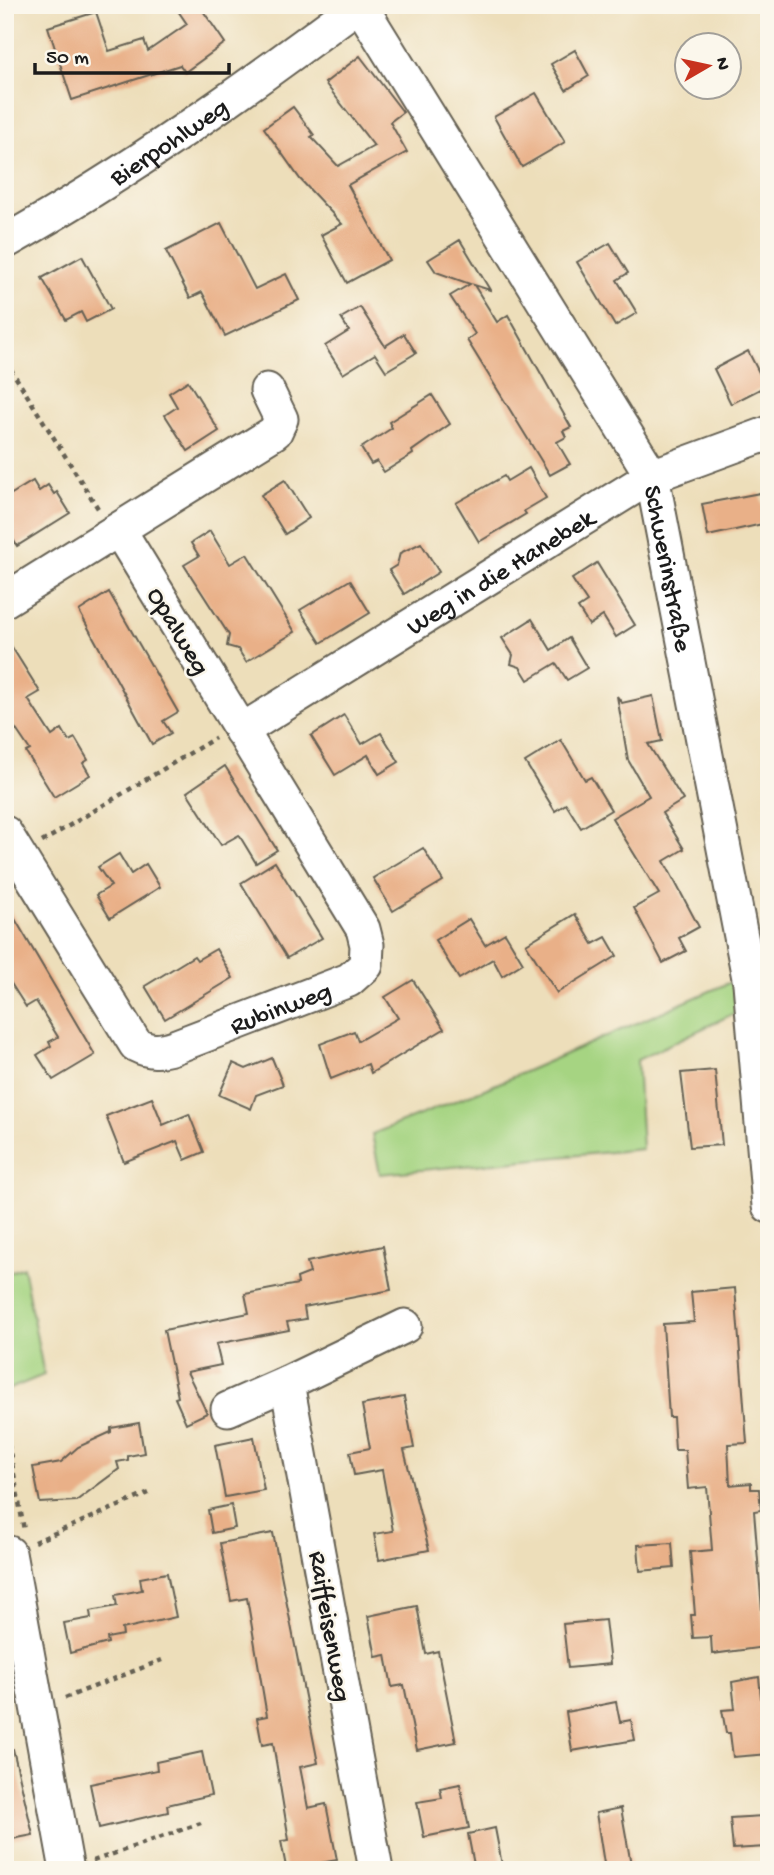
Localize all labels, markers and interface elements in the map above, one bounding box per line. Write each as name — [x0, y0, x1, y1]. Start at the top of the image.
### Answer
scale bar — [35, 32, 229, 76]
north arrow — [672, 32, 742, 102]
text: 50 m — [46, 47, 89, 72]
text: N — [709, 56, 734, 72]
street label: Bierpohlweg — [105, 93, 236, 196]
street label: Schwerinstraße — [634, 483, 697, 655]
street label: Weg in die Hanebek — [402, 503, 603, 644]
street label: Opalweg — [138, 583, 214, 682]
street label: Rubinweg — [227, 977, 337, 1044]
street label: Raiffeisenweg — [299, 1549, 356, 1705]

